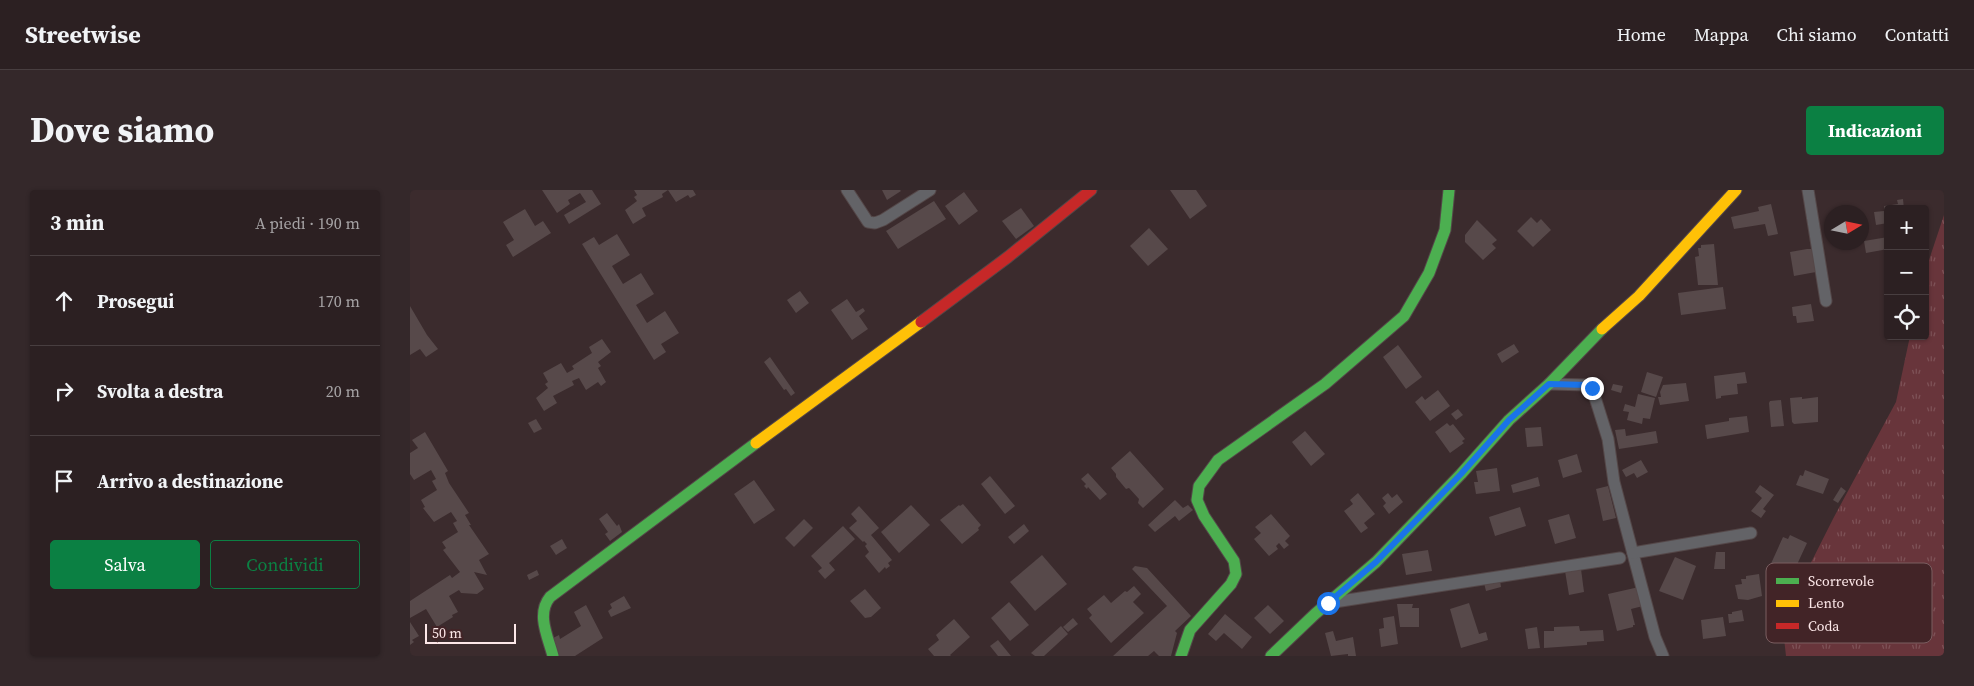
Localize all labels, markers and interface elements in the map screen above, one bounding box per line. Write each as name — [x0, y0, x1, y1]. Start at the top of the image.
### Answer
text: Streetwise — [25, 18, 141, 51]
text: Home — [1617, 22, 1666, 47]
text: Mappa — [1694, 22, 1749, 47]
text: Chi siamo — [1777, 22, 1857, 47]
text: Contatti — [1885, 22, 1949, 47]
text: Dove siamo — [30, 106, 214, 154]
button: Indicazioni — [1806, 106, 1944, 155]
north arrow — [1824, 205, 1869, 250]
map controls — [1884, 205, 1929, 340]
button: + — [1884, 205, 1929, 250]
text: 3 min — [50, 208, 105, 237]
text: A piedi · 190 m — [255, 212, 360, 234]
button: − — [1884, 250, 1929, 295]
icon: ahead — [50, 287, 78, 315]
text: Prosegui — [97, 288, 174, 314]
text: 170 m — [318, 290, 360, 312]
button: locate — [1884, 295, 1929, 340]
icon: right — [50, 377, 78, 405]
route end — [1581, 377, 1604, 400]
text: Svolta a destra — [97, 378, 223, 404]
text: 20 m — [326, 380, 360, 402]
icon: arrive — [50, 467, 78, 495]
text: Arrivo a destinazione — [97, 468, 283, 494]
button: Salva — [50, 540, 200, 589]
button: Condividi — [210, 540, 360, 589]
legend — [1766, 563, 1932, 643]
text: Scorrevole — [1808, 571, 1874, 591]
route start — [1317, 592, 1340, 615]
text: Lento — [1808, 593, 1844, 613]
text: Coda — [1808, 616, 1840, 636]
scale bar — [425, 621, 516, 644]
text: 50 m — [432, 623, 462, 643]

